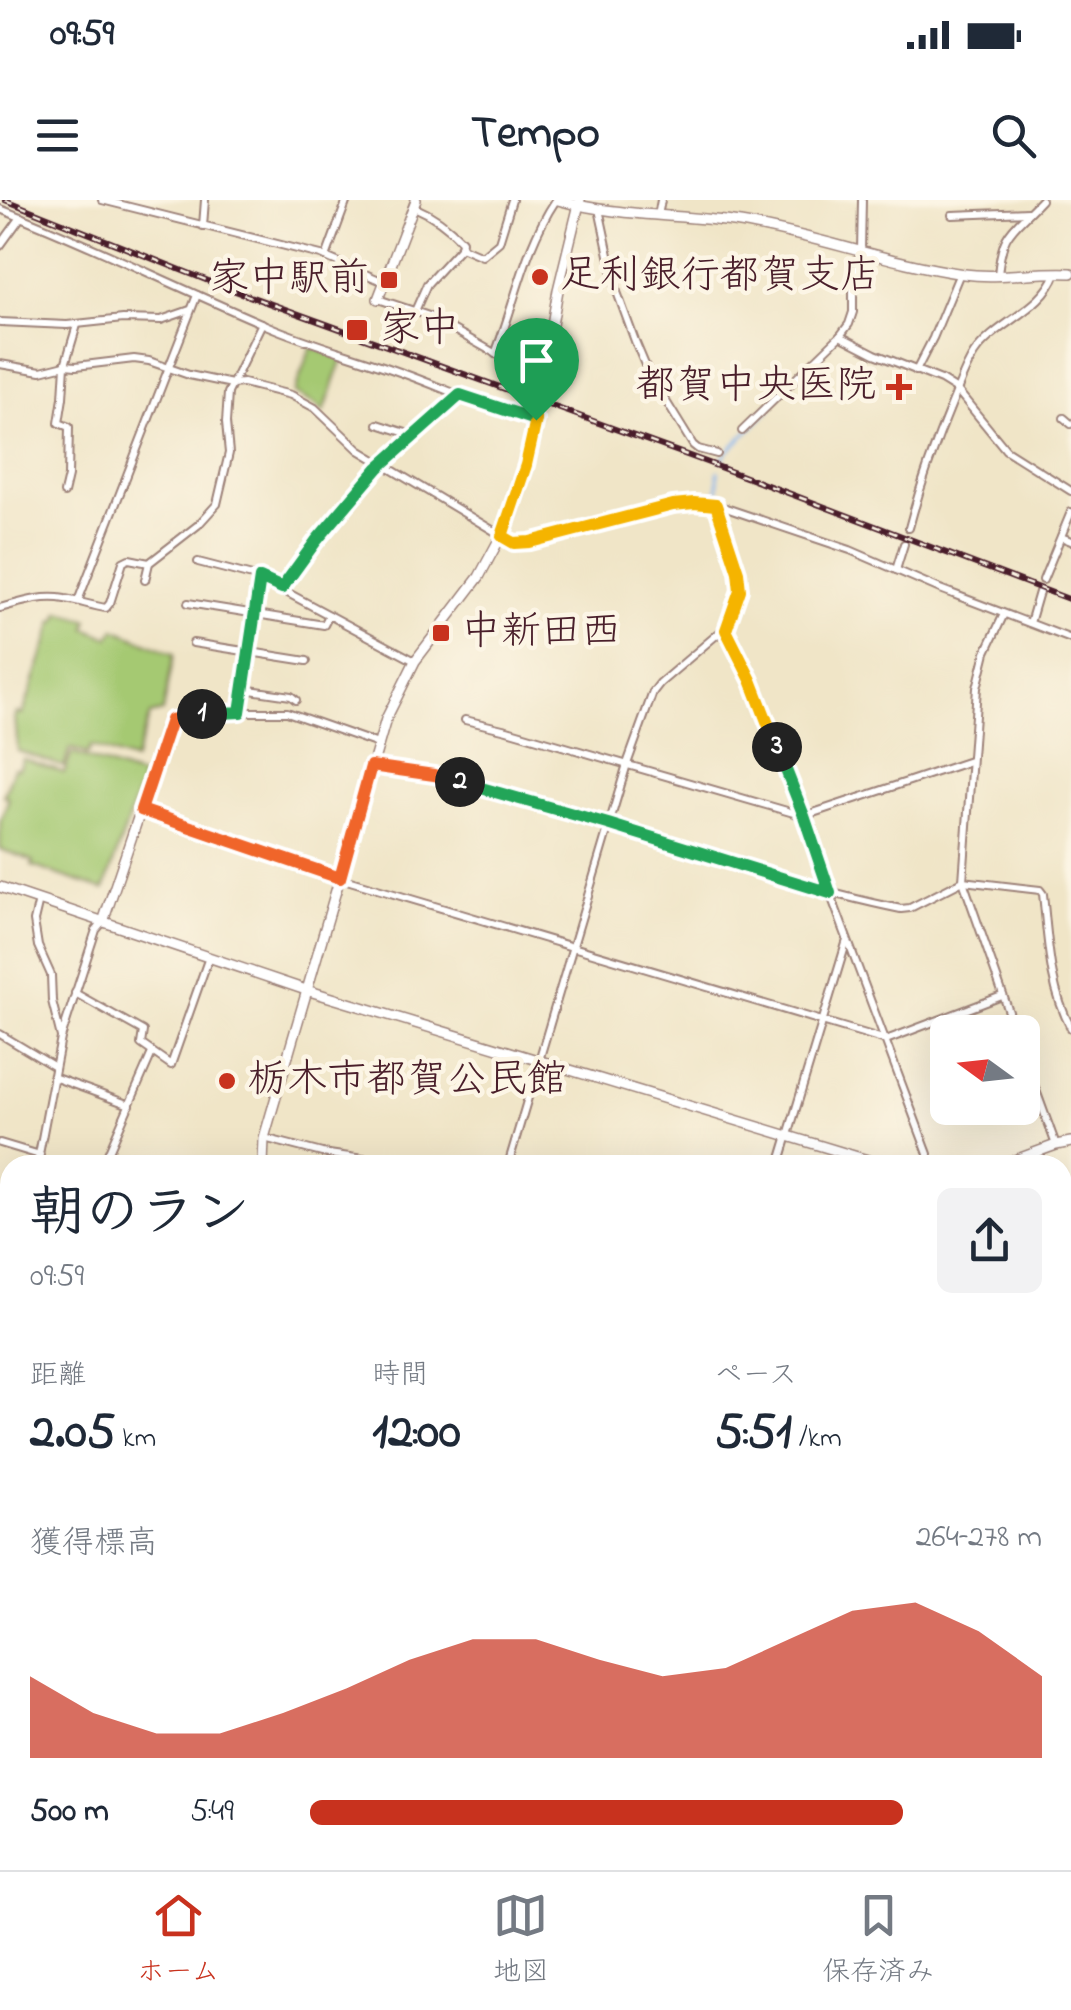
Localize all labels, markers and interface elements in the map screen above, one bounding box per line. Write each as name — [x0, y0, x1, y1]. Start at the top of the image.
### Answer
text: 09:59 — [50, 7, 114, 63]
text: Tempo — [471, 102, 600, 168]
icon: menu — [30, 108, 85, 163]
icon: search — [986, 108, 1041, 163]
place label: 足利銀行都賀支店 — [560, 248, 880, 307]
place label: 家中駅前 — [209, 251, 369, 310]
marker: 足利銀行都賀支店 — [529, 266, 551, 288]
marker: 家中駅前 — [378, 269, 400, 291]
place label: 家中 — [380, 301, 460, 360]
marker: 家中 — [344, 317, 370, 343]
pin — [494, 318, 579, 421]
icon: arrive — [509, 333, 564, 388]
place label: 都賀中央医院 — [636, 358, 876, 417]
marker: 都賀中央医院 — [886, 374, 912, 400]
place label: 中新田西 — [461, 604, 621, 663]
marker: 中新田西 — [430, 622, 452, 644]
pin: 1 — [177, 689, 227, 739]
text: 1 — [198, 693, 206, 734]
pin: 3 — [752, 722, 802, 772]
text: 3 — [771, 726, 783, 767]
pin: 2 — [435, 757, 485, 807]
text: 2 — [453, 761, 467, 802]
north arrow — [930, 1015, 1040, 1125]
map controls — [930, 1015, 1040, 1125]
place label: 栃木市都賀公民館 — [247, 1052, 567, 1111]
marker: 栃木市都賀公民館 — [216, 1070, 238, 1092]
text: 朝のラン — [30, 1176, 250, 1256]
button: share — [937, 1188, 1042, 1293]
text: 09:59 — [30, 1254, 84, 1301]
text: 距離 — [30, 1356, 86, 1397]
text: 時間 — [372, 1356, 428, 1397]
text: ペース — [715, 1356, 797, 1397]
text: 2.05 — [30, 1397, 115, 1470]
text: 12:00 — [372, 1397, 461, 1470]
text: 5:51 — [715, 1397, 792, 1470]
text: km — [115, 1419, 156, 1460]
text: /km — [792, 1419, 842, 1460]
text: 264–278 m — [916, 1515, 1042, 1562]
text: 獲得標高 — [30, 1521, 158, 1568]
text: 500 m — [30, 1789, 109, 1836]
text: 5:49 — [190, 1789, 234, 1836]
tab: ホーム — [137, 1888, 220, 1994]
tab: 地図 — [493, 1888, 549, 1994]
tab: 保存済み — [822, 1888, 934, 1994]

